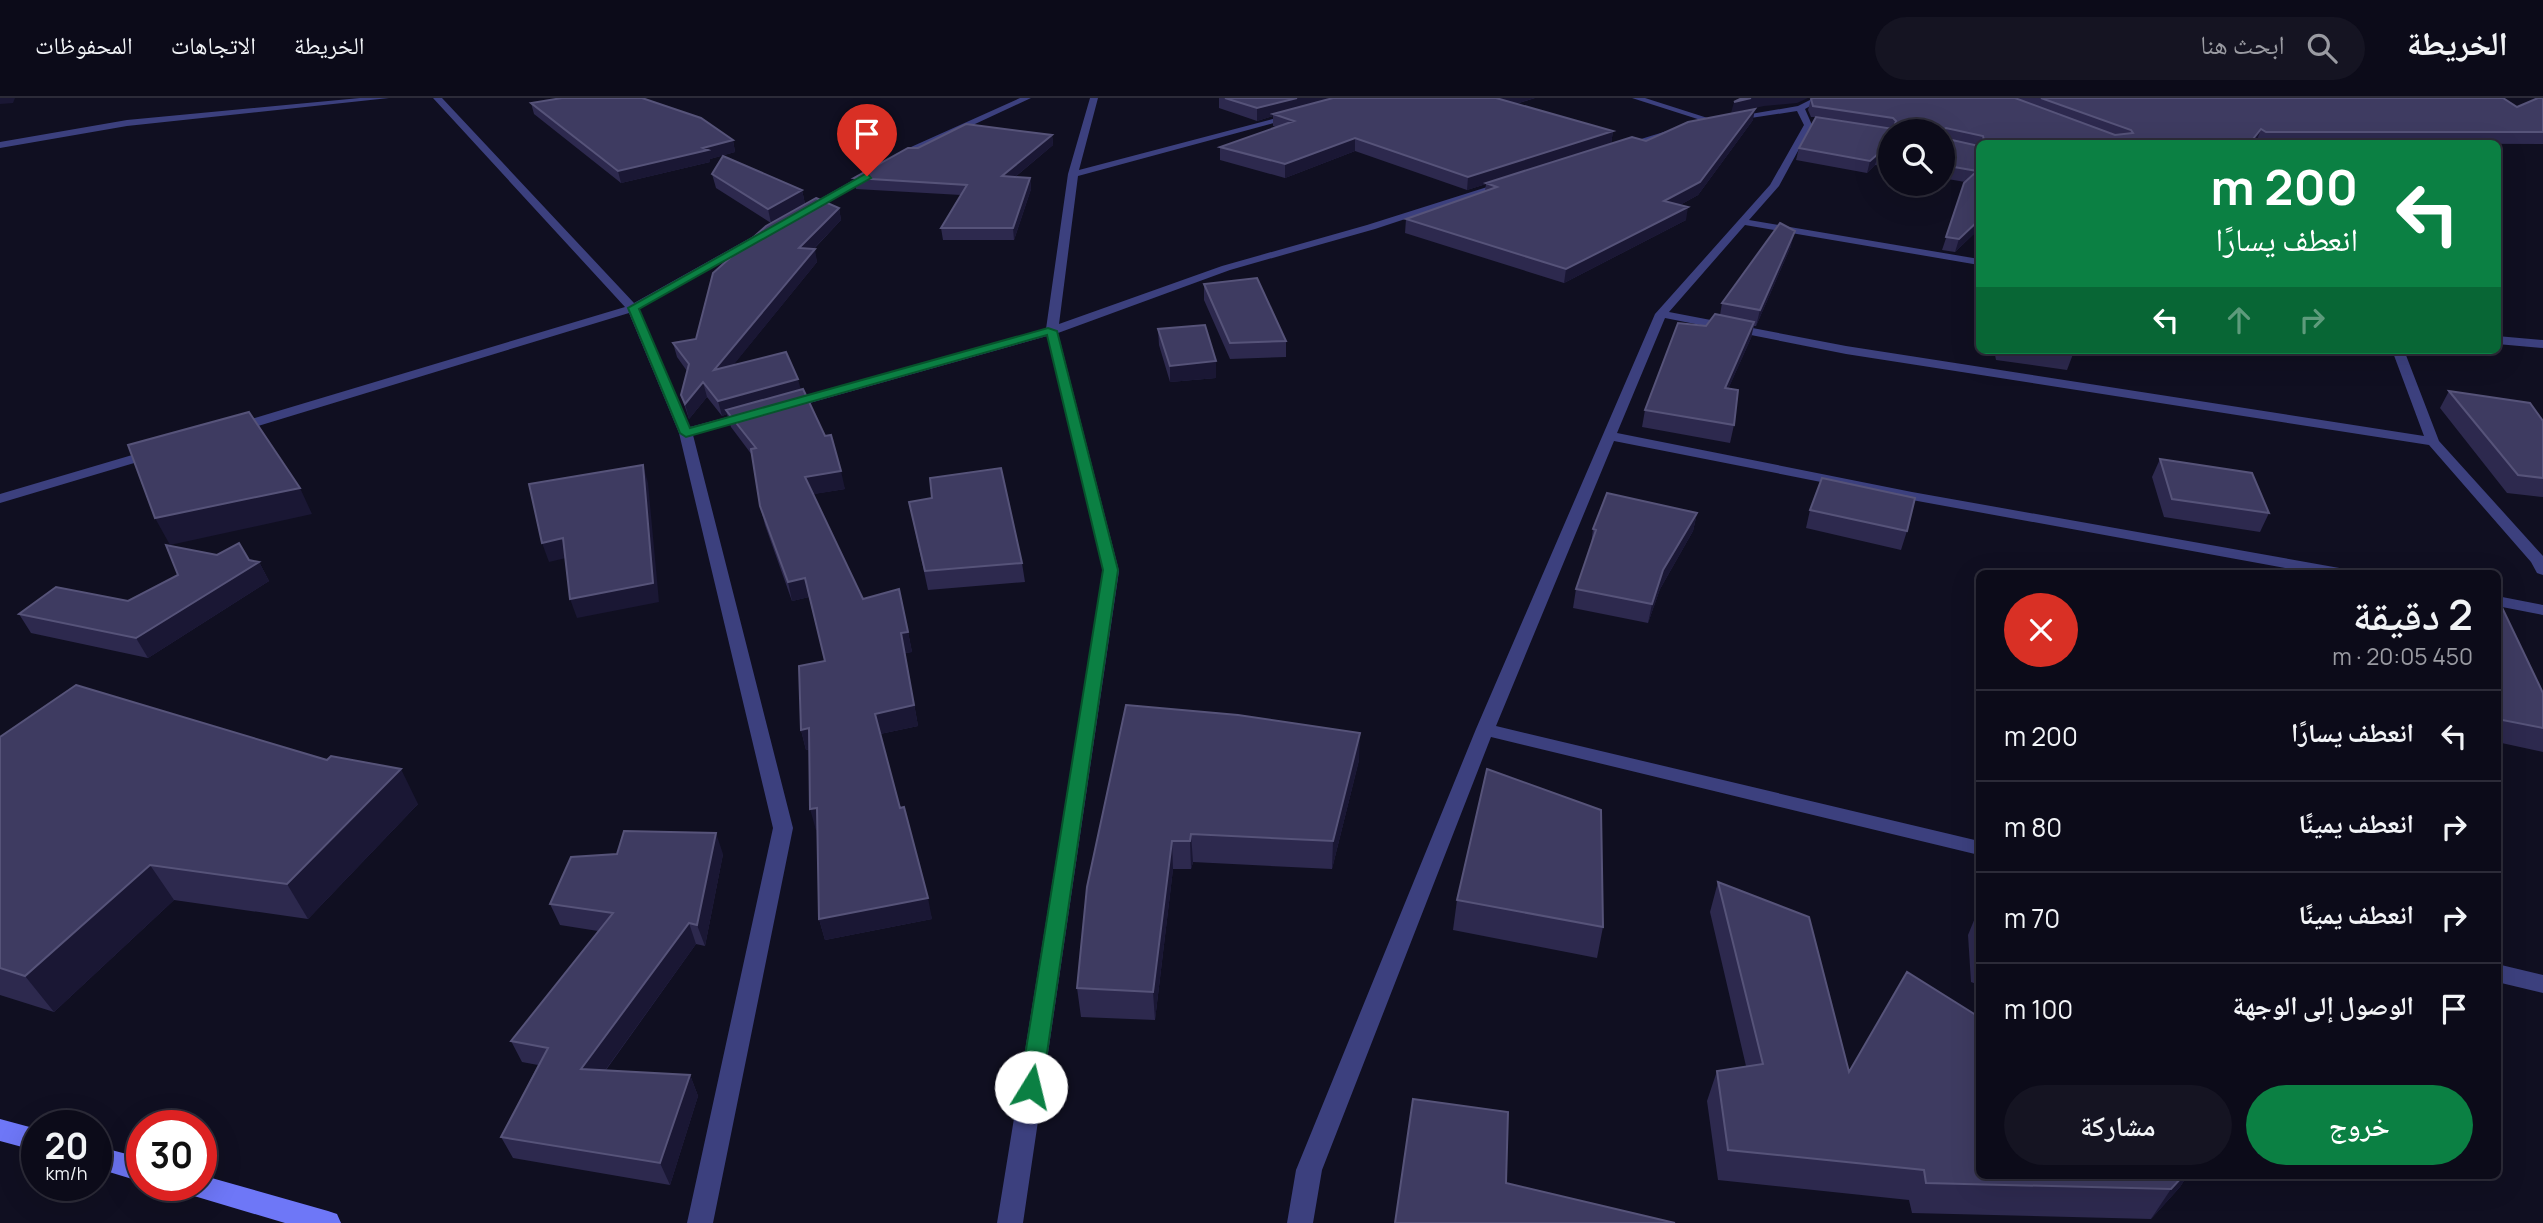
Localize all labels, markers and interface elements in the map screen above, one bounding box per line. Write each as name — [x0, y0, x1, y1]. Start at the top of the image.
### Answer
search box — [1875, 17, 2365, 80]
text: الخريطة — [2407, 20, 2508, 65]
text: ابحث هنا — [2200, 26, 2285, 62]
text: المحفوظات — [35, 28, 133, 61]
text: الاتجاهات — [171, 28, 256, 61]
text: الخريطة — [294, 28, 365, 61]
icon: search — [2303, 29, 2341, 67]
pin — [837, 104, 897, 176]
icon: arrive — [848, 115, 886, 153]
map controls — [1878, 119, 1955, 196]
button: search — [1878, 119, 1955, 196]
text: 200 m — [2210, 153, 2358, 220]
icon: left — [2382, 168, 2473, 259]
text: انعطف يسارًا — [2215, 217, 2358, 261]
icon: left — [2147, 301, 2185, 339]
icon: ahead — [2220, 301, 2258, 339]
icon: right — [2293, 301, 2331, 339]
text: 2 دقيقة — [2353, 585, 2473, 643]
button: close — [2004, 593, 2078, 667]
text: 450 m · 20:05 — [2332, 640, 2473, 672]
text: انعطف يسارًا — [2291, 714, 2414, 750]
icon: left — [2435, 717, 2473, 755]
text: 200 m — [2004, 718, 2078, 754]
text: انعطف يمينًا — [2299, 805, 2414, 841]
icon: right — [2435, 808, 2473, 846]
text: 80 m — [2004, 809, 2062, 845]
text: انعطف يمينًا — [2299, 896, 2414, 932]
icon: right — [2435, 899, 2473, 937]
text: 70 m — [2004, 900, 2060, 936]
text: الوصول إلى الوجهة — [2233, 987, 2414, 1023]
icon: arrive — [2435, 990, 2473, 1028]
text: 100 m — [2004, 991, 2073, 1027]
position arrow — [994, 1050, 1068, 1124]
button: مشاركة — [2004, 1085, 2232, 1165]
button: خروج — [2246, 1085, 2473, 1165]
speed limit sign: 30 — [126, 1110, 217, 1201]
text: 20 — [45, 1122, 88, 1170]
text: km/h — [46, 1161, 87, 1185]

